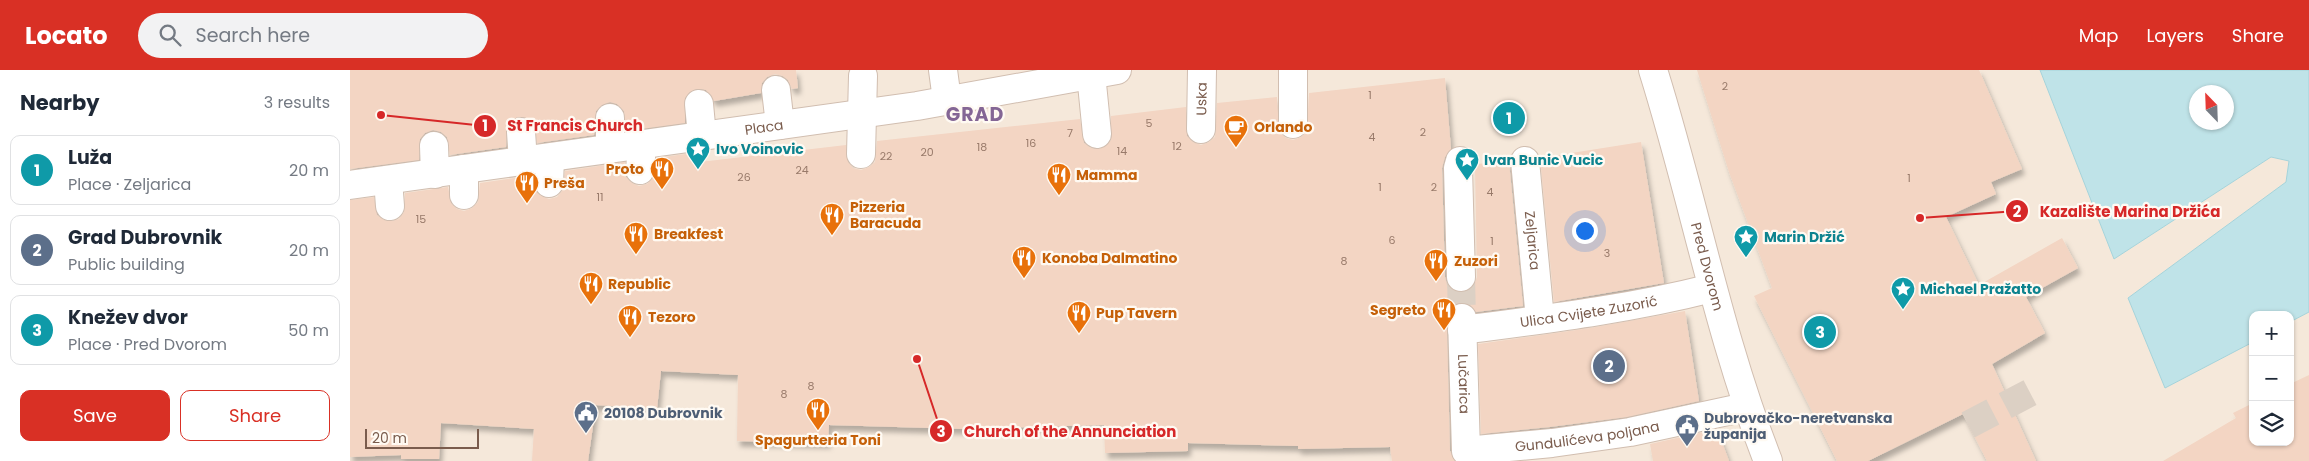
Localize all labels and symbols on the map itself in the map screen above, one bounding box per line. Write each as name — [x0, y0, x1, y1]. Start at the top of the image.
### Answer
house number: 2 — [1722, 78, 1728, 94]
street label: Uska — [1191, 82, 1212, 116]
north arrow — [2189, 85, 2234, 130]
house number: 1 — [1368, 87, 1372, 103]
pin: 1 — [1493, 99, 1525, 137]
district label: GRAD — [946, 101, 1004, 128]
callout: St Francis Church — [472, 111, 653, 141]
cafe icon: Orlando — [1223, 114, 1249, 148]
text: 1 — [482, 115, 488, 136]
text: St Francis Church — [507, 115, 643, 136]
street label: Placa — [743, 115, 785, 140]
house number: 5 — [1146, 115, 1153, 131]
place label: Orlando — [1254, 117, 1313, 137]
house number: 2 — [1420, 124, 1426, 140]
house number: 7 — [1067, 125, 1073, 141]
house number: 4 — [1369, 129, 1376, 145]
house number: 16 — [1026, 135, 1036, 151]
place icon: Ivo Voinovic — [685, 136, 711, 170]
house number: 12 — [1172, 138, 1182, 154]
place label: Ivo Voinovic — [716, 139, 804, 159]
house number: 18 — [977, 139, 987, 155]
house number: 14 — [1117, 143, 1127, 159]
house number: 20 — [920, 144, 934, 160]
place icon: Ivan Bunic Vucic — [1454, 147, 1480, 181]
house number: 22 — [880, 148, 892, 164]
place label: Ivan Bunic Vucic — [1484, 150, 1604, 170]
restaurant icon: Proto — [649, 156, 675, 190]
place label: Proto — [606, 159, 644, 179]
house number: 24 — [795, 162, 809, 178]
restaurant icon: Mamma — [1046, 162, 1072, 196]
place label: Mamma — [1076, 165, 1138, 185]
house number: 26 — [737, 169, 751, 185]
restaurant icon: Preša — [514, 170, 540, 204]
house number: 1 — [1907, 170, 1911, 186]
place label: Preša — [544, 173, 585, 193]
house number: 1 — [1378, 179, 1382, 195]
house number: 2 — [1431, 179, 1437, 195]
house number: 4 — [1487, 184, 1494, 200]
house number: 11 — [596, 189, 604, 205]
callout: Kazalište Marina Držića — [2005, 196, 2230, 226]
place label: Pizzeria Baracuda — [850, 197, 921, 233]
text: 2 — [2013, 201, 2022, 222]
text: Kazalište Marina Držića — [2040, 201, 2220, 222]
restaurant icon: Pizzeria Baracuda — [819, 202, 845, 236]
street label: Zeljarica — [1520, 210, 1545, 271]
house number: 15 — [416, 211, 426, 227]
your location — [1572, 218, 1598, 244]
street label: Pred Dvorom — [1686, 220, 1729, 313]
restaurant icon: Breakfest — [623, 221, 649, 255]
place label: Breakfest — [654, 224, 723, 244]
place icon: Marin Držić — [1733, 224, 1759, 258]
place label: Marin Držić — [1764, 227, 1845, 247]
house number: 6 — [1389, 232, 1396, 248]
house number: 1 — [1490, 233, 1494, 249]
restaurant icon: Konoba Dalmatino — [1011, 245, 1037, 279]
house number: 3 — [1604, 245, 1610, 261]
place label: Konoba Dalmatino — [1042, 248, 1177, 268]
restaurant icon: Zuzori — [1423, 248, 1449, 282]
place label: Zuzori — [1454, 251, 1498, 271]
house number: 8 — [1341, 253, 1348, 269]
restaurant icon: Republic — [578, 271, 604, 305]
place label: Republic — [608, 274, 671, 294]
place icon: Michael Pražatto — [1890, 276, 1916, 310]
place label: Michael Pražatto — [1920, 279, 2041, 299]
street label: Ulica Cvijete Zuzorić — [1519, 291, 1659, 332]
restaurant icon: Segreto — [1431, 297, 1457, 331]
restaurant icon: Pup Tavern — [1066, 300, 1092, 334]
place label: Segreto — [1370, 300, 1426, 320]
place label: Pup Tavern — [1096, 303, 1177, 323]
restaurant icon: Tezoro — [617, 304, 643, 338]
place label: Tezoro — [648, 307, 696, 327]
pin: 3 — [1804, 313, 1836, 351]
pin: 2 — [1593, 347, 1625, 385]
street label: Lučarica — [1453, 354, 1475, 414]
house number: 8 — [808, 378, 815, 394]
house number: 8 — [781, 386, 788, 402]
restaurant icon: Spagurtteria Toni — [805, 397, 831, 431]
public building icon: 20108 Dubrovnik — [573, 400, 599, 434]
place label: 20108 Dubrovnik — [604, 403, 723, 423]
place label: Dubrovačko-neretvanska županija — [1704, 408, 1893, 444]
public building icon: Dubrovačko-neretvanska županija — [1674, 413, 1700, 447]
callout: Church of the Annunciation — [928, 416, 1186, 446]
street label: Gundulićeva poljana — [1514, 416, 1661, 456]
text: 3 — [936, 421, 946, 442]
text: Church of the Annunciation — [964, 421, 1176, 442]
scale bar — [365, 426, 479, 449]
place label: Spagurtteria Toni — [755, 430, 881, 450]

